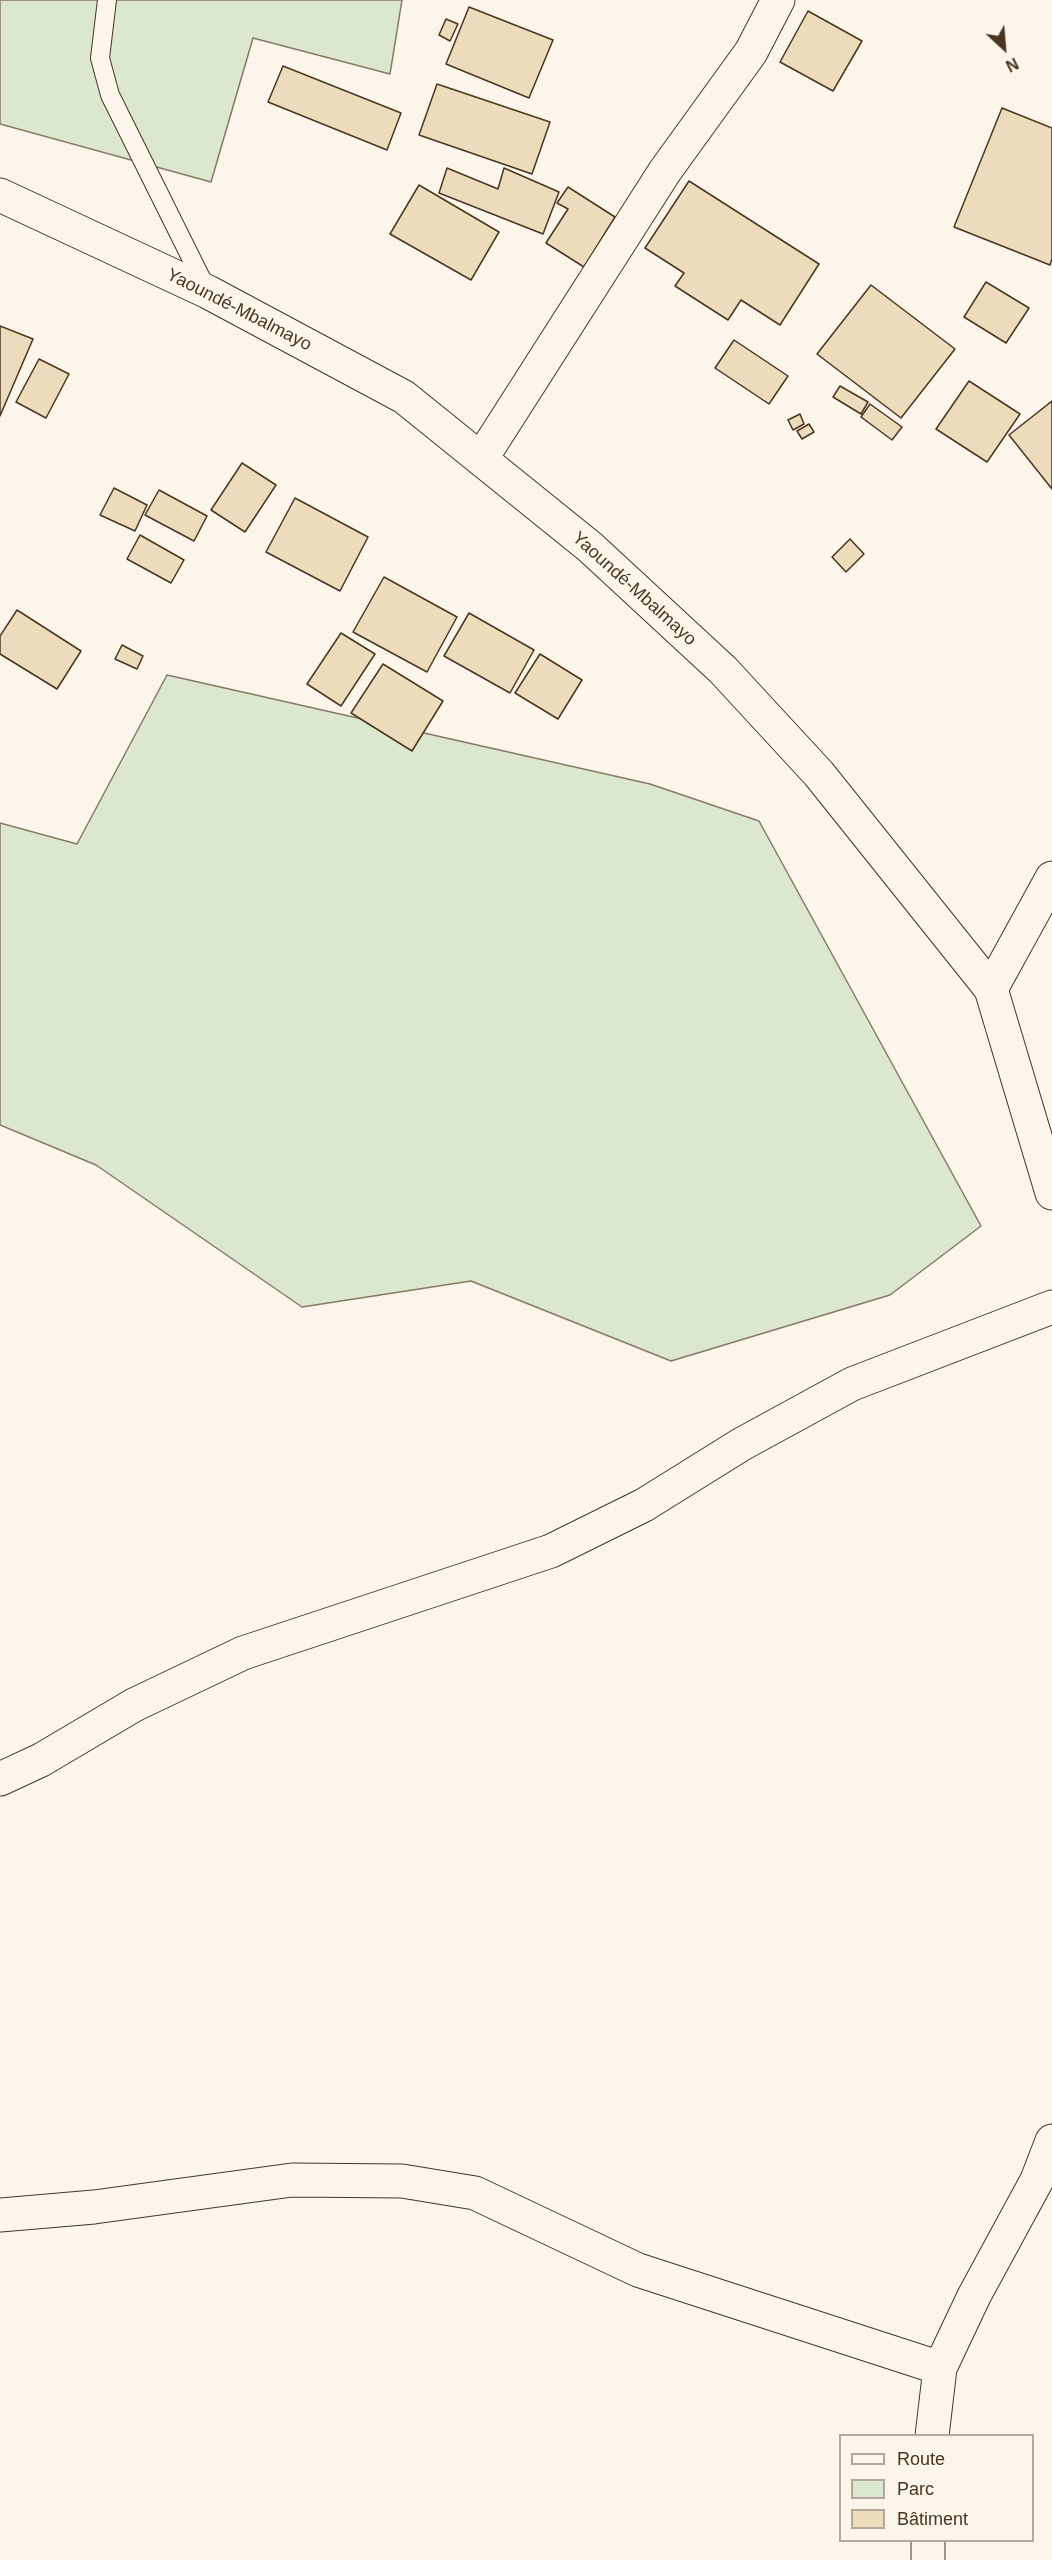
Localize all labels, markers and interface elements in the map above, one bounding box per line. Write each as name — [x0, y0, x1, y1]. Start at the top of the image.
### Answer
north arrow — [974, 18, 1034, 78]
text: N — [1003, 54, 1021, 75]
street label: Yaoundé-Mbalmayo — [163, 264, 315, 356]
street label: Yaoundé-Mbalmayo — [567, 528, 701, 650]
legend — [839, 2434, 1034, 2542]
text: Route — [897, 2449, 945, 2469]
text: Parc — [897, 2479, 934, 2499]
text: Bâtiment — [897, 2509, 968, 2529]

